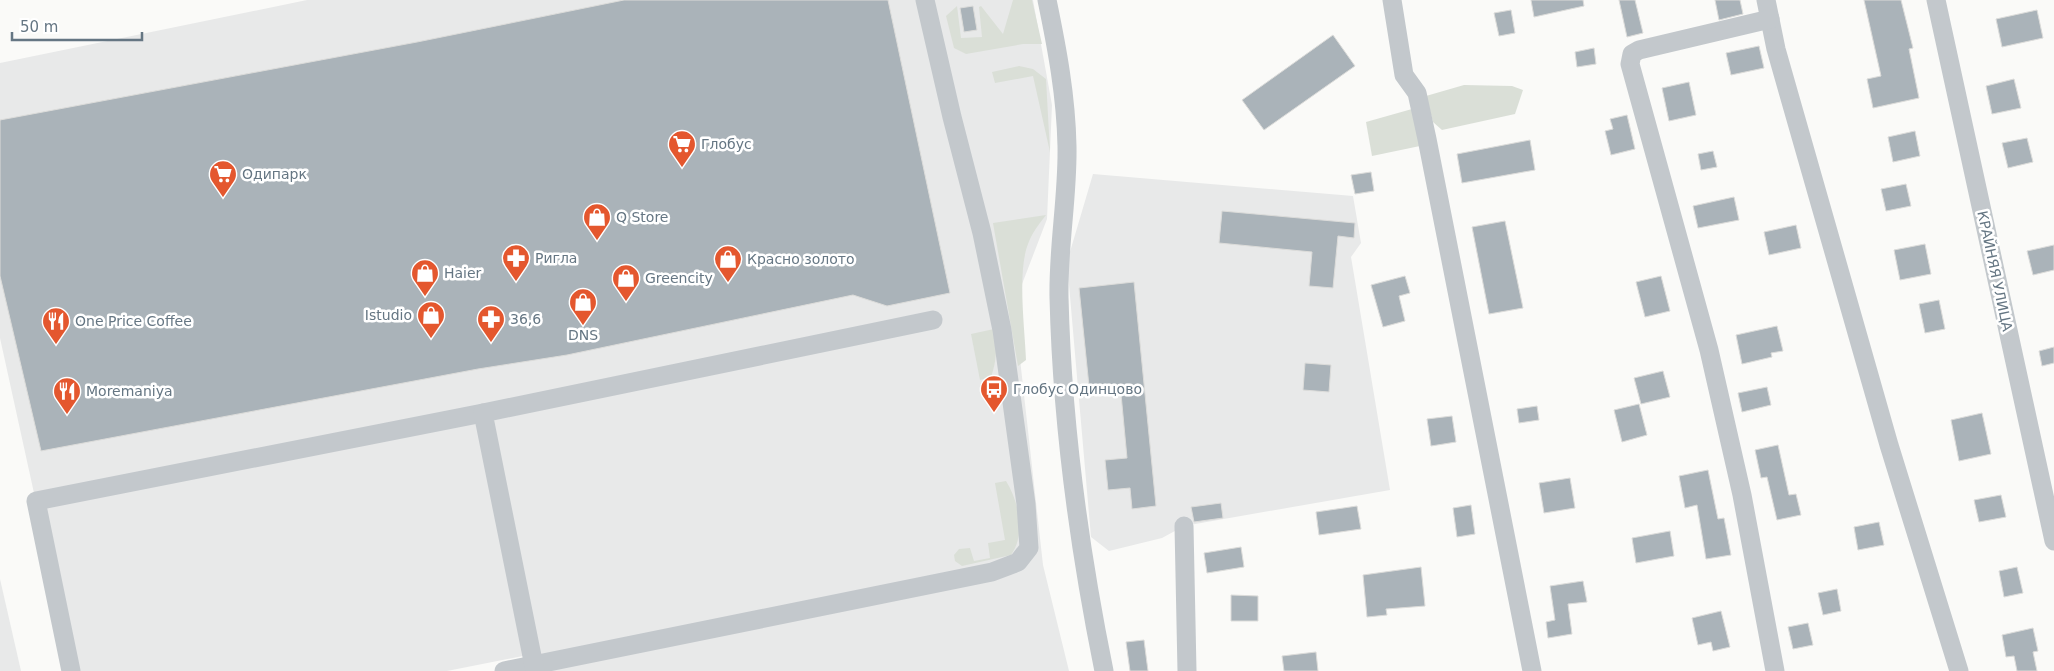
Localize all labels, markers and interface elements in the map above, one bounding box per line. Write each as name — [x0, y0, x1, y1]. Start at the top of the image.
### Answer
scale bar — [12, 10, 142, 42]
text: 50 m — [20, 18, 58, 36]
supermarket icon: Глобус — [667, 129, 697, 168]
place label: Глобус — [701, 136, 752, 152]
supermarket icon: Одипарк — [208, 159, 238, 198]
place label: Одипарк — [242, 166, 307, 182]
shop icon: Q Store — [582, 202, 612, 241]
place label: Q Store — [616, 209, 668, 225]
street label: КРАЙНЯЯ УЛИЦА — [1974, 209, 2017, 333]
pharmacy icon: Ригла — [501, 243, 531, 282]
shop icon: Красно золото — [713, 244, 743, 283]
place label: Ригла — [535, 250, 577, 266]
place label: Красно золото — [747, 251, 855, 267]
shop icon: Haier — [410, 258, 440, 297]
shop icon: Greencity — [611, 263, 641, 302]
place label: Haier — [444, 265, 482, 281]
place label: Greencity — [645, 270, 713, 286]
shop icon: DNS — [568, 287, 598, 326]
shop icon: Istudio — [416, 300, 446, 339]
pharmacy icon: 36,6 — [476, 304, 506, 343]
restaurant icon: One Price Coffee — [41, 306, 71, 345]
place label: Istudio — [365, 307, 412, 323]
place label: 36,6 — [510, 311, 541, 327]
place label: One Price Coffee — [75, 313, 192, 329]
place label: DNS — [568, 327, 598, 343]
bus stop icon: Глобус Одинцово — [979, 374, 1009, 413]
restaurant icon: Moremaniya — [52, 376, 82, 415]
place label: Глобус Одинцово — [1013, 381, 1142, 397]
place label: Moremaniya — [86, 383, 173, 399]

